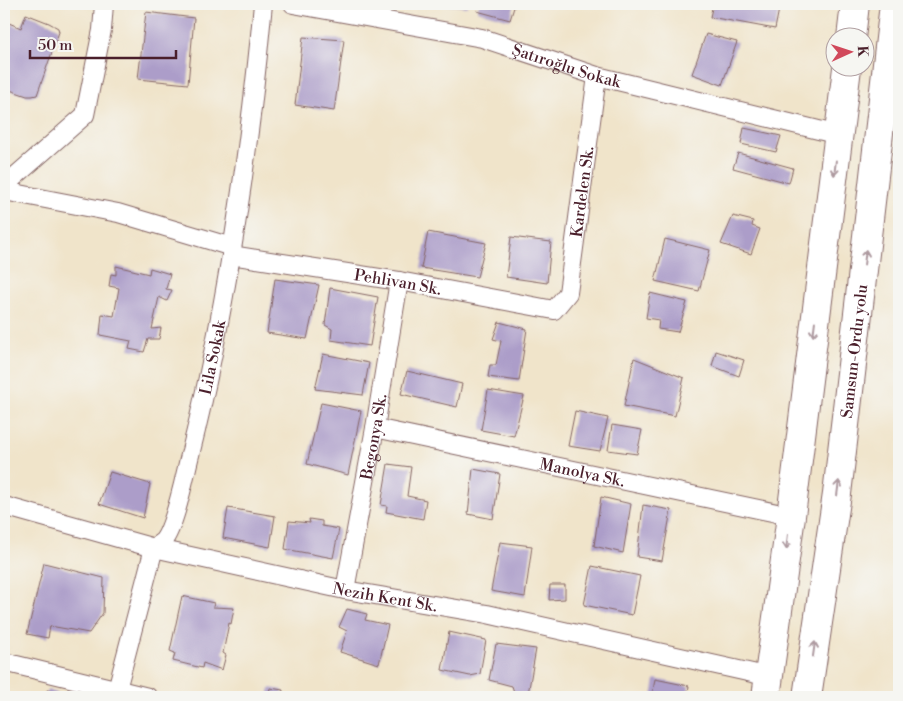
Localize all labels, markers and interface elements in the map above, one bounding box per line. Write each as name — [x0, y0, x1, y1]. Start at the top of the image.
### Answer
scale bar — [30, 28, 176, 60]
north arrow — [826, 28, 876, 78]
text: 50 m — [38, 36, 72, 55]
street label: Şatıroğlu Sokak — [509, 40, 624, 93]
text: K — [853, 45, 871, 58]
street label: Kardelen Sk. — [567, 145, 599, 239]
one-way arrow — [830, 160, 840, 176]
one-way arrow — [860, 250, 870, 266]
street label: Pehlivan Sk. — [353, 265, 443, 300]
street label: Samsun-Ordu yolu — [837, 283, 872, 419]
street label: Lila Sokak — [195, 317, 231, 397]
one-way arrow — [809, 321, 819, 337]
street label: Begonya Sk. — [356, 392, 391, 482]
street label: Manolya Sk. — [538, 454, 627, 492]
one-way arrow — [833, 481, 843, 497]
one-way arrow — [782, 534, 792, 550]
street label: Nezih Kent Sk. — [331, 579, 439, 616]
one-way arrow — [810, 641, 820, 657]

